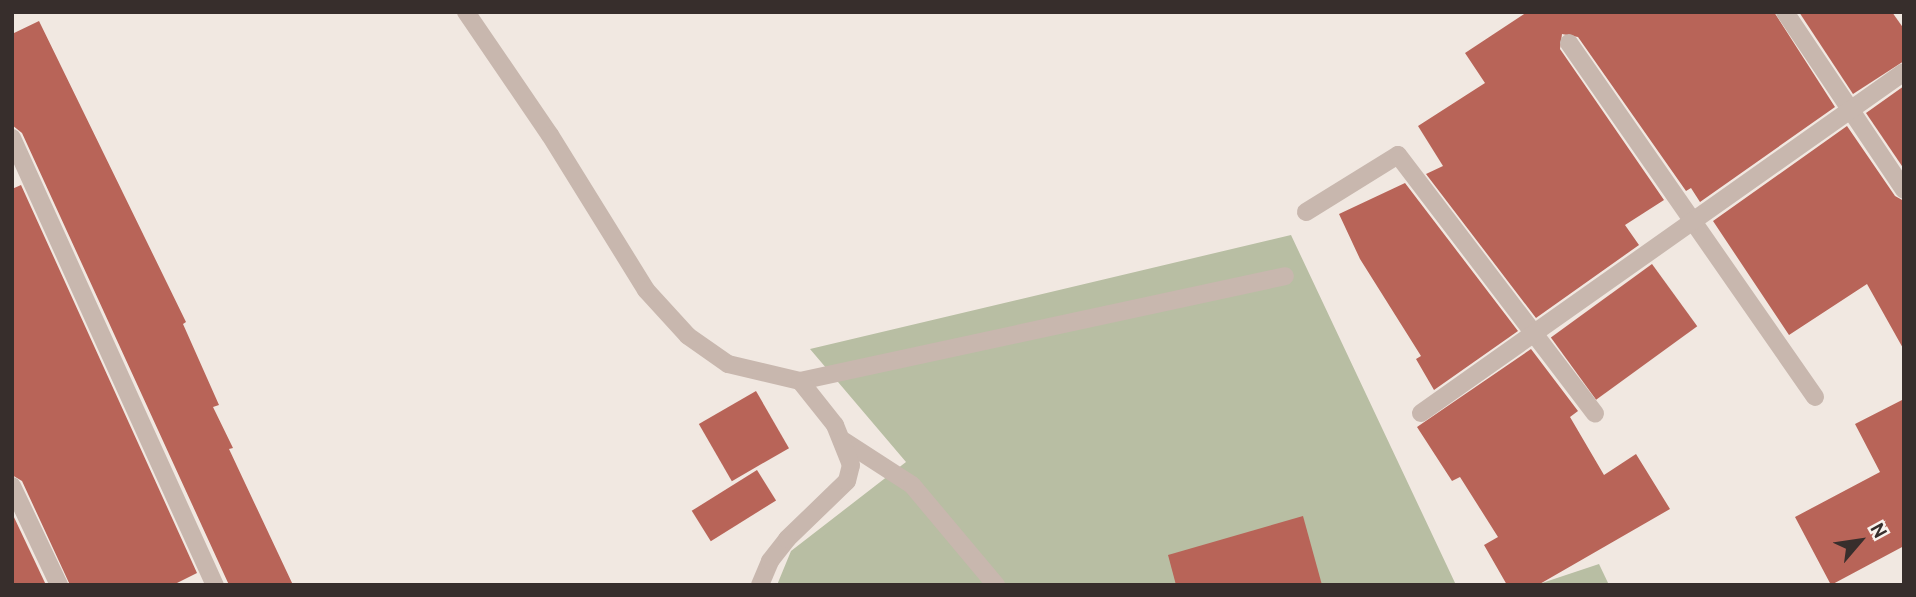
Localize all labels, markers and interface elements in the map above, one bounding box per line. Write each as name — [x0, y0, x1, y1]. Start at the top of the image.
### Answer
north arrow — [1825, 506, 1895, 576]
text: N — [1865, 519, 1892, 542]

